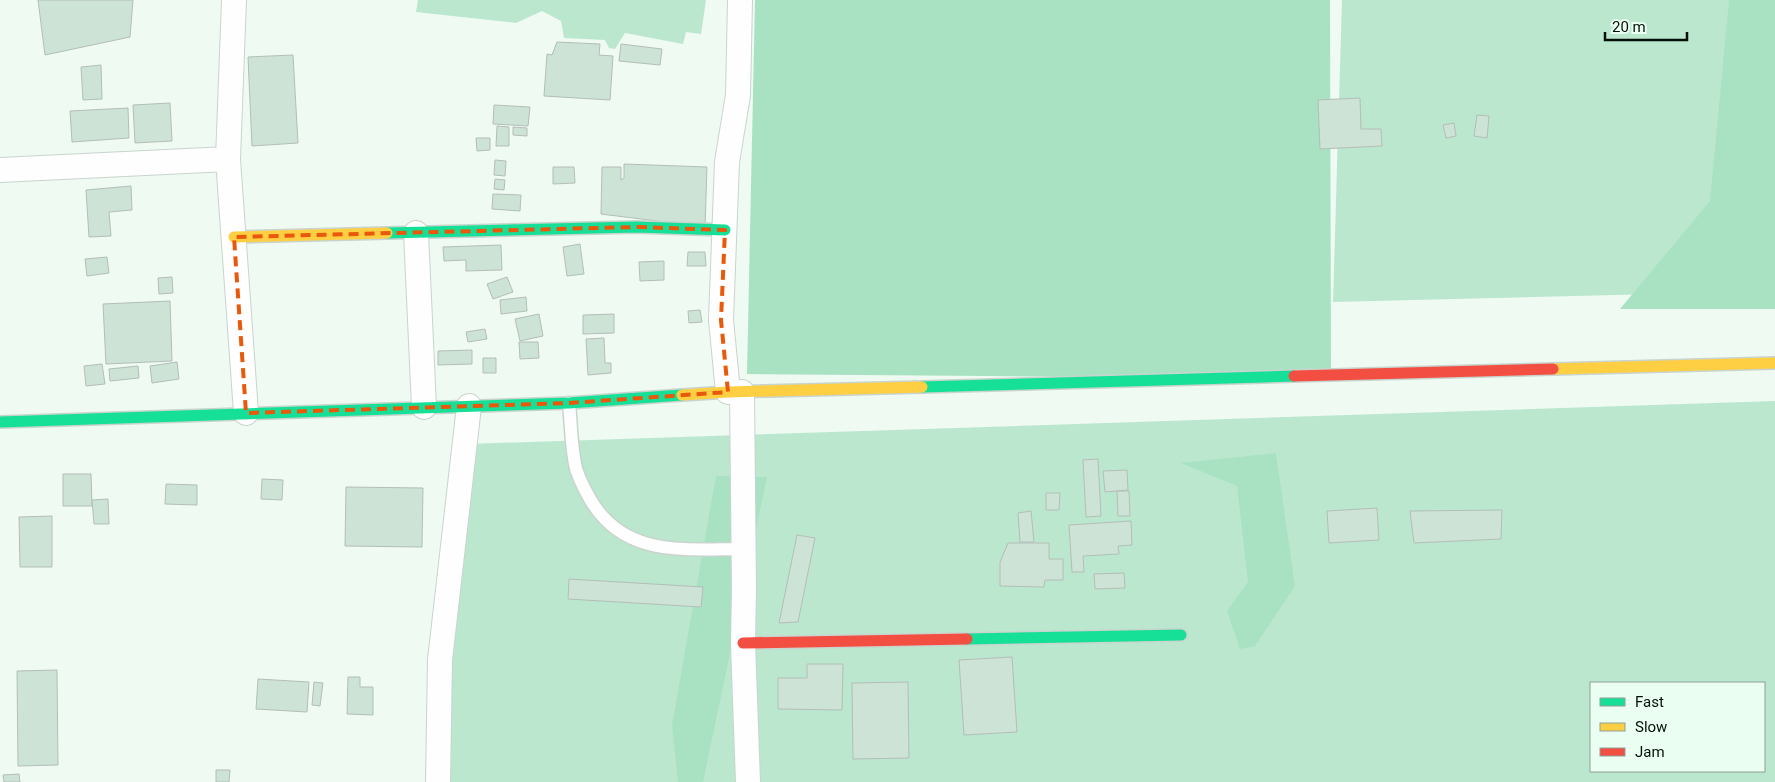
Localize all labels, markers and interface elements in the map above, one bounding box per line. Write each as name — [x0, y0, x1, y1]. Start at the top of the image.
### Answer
scale bar — [1605, 10, 1688, 42]
text: 20 m — [1612, 18, 1646, 36]
legend — [1590, 682, 1765, 772]
text: Fast — [1635, 693, 1664, 711]
text: Slow — [1635, 718, 1667, 736]
text: Jam — [1635, 743, 1665, 761]

